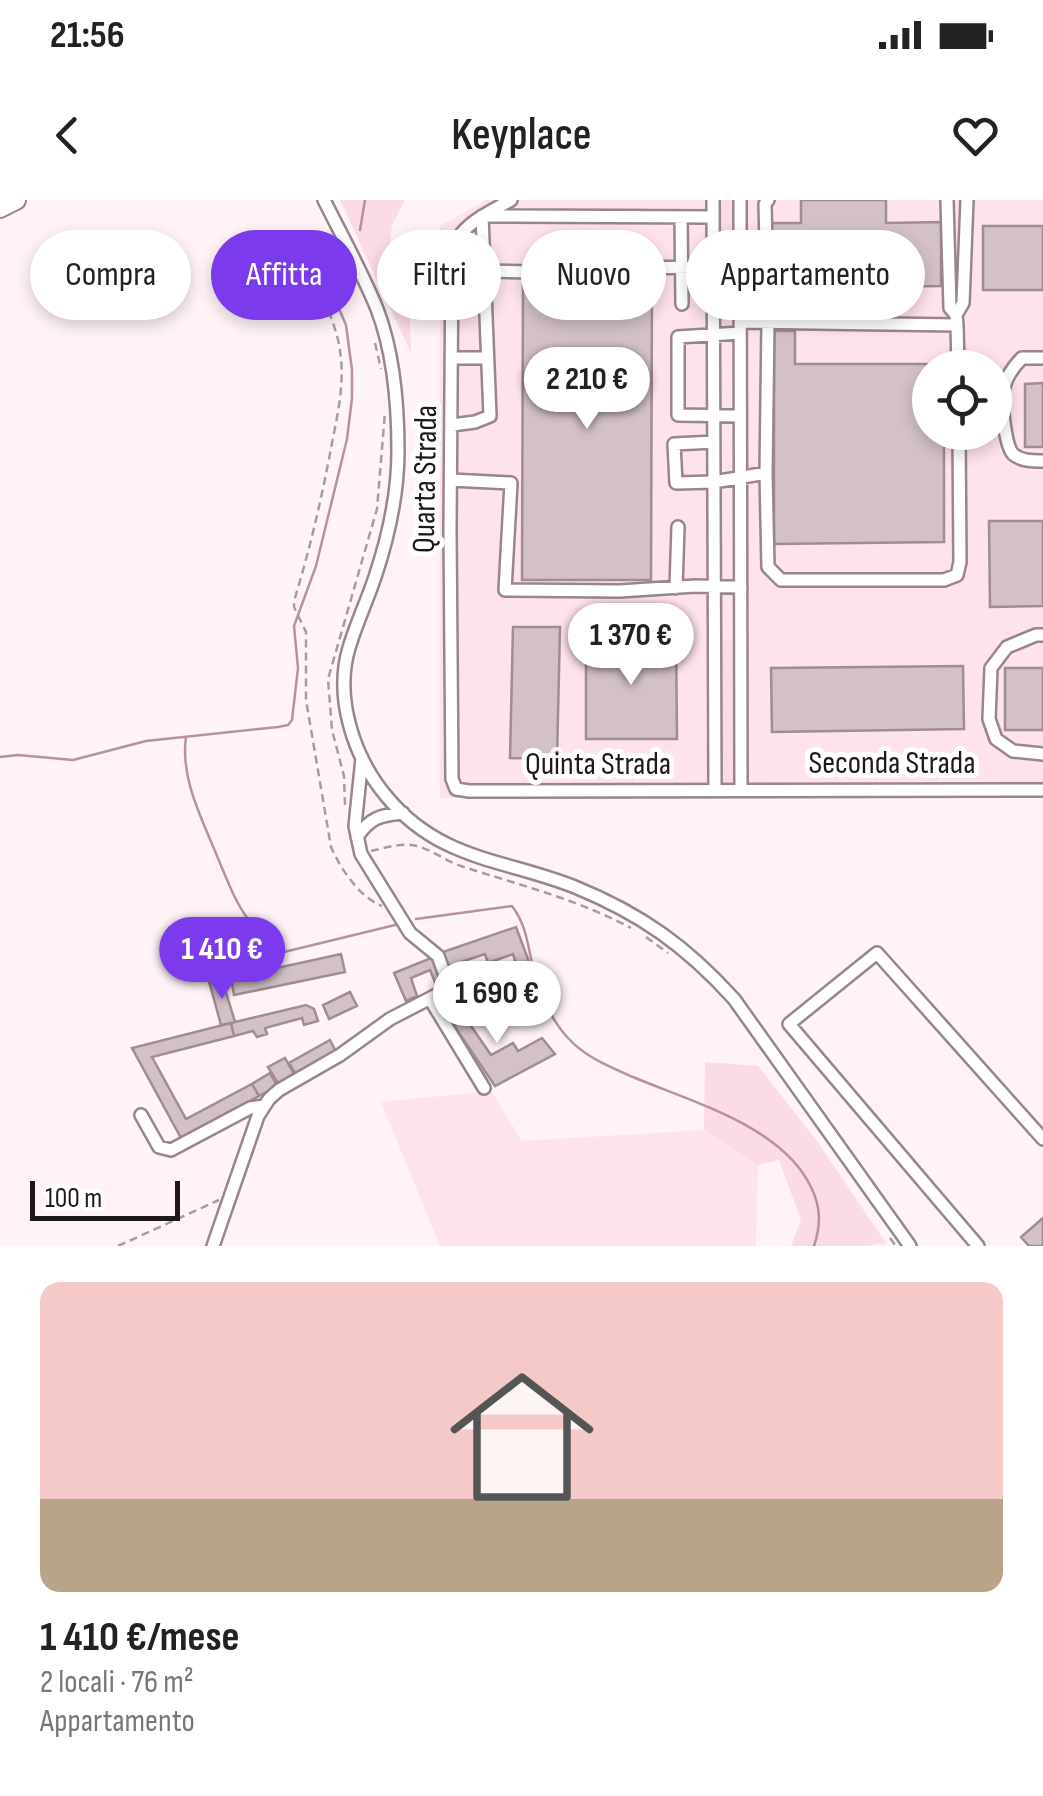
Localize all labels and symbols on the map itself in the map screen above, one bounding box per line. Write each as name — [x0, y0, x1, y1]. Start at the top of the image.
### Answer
pin: 2 210 € — [495, 347, 679, 432]
street label: Quarta Strada — [405, 405, 446, 553]
pin: 1 370 € — [539, 603, 723, 688]
street label: Seconda Strada — [808, 744, 976, 783]
street label: Quinta Strada — [525, 745, 671, 784]
pin: 1 410 € — [130, 917, 314, 1002]
pin: 1 690 € — [405, 961, 589, 1046]
scale bar — [30, 1176, 180, 1220]

